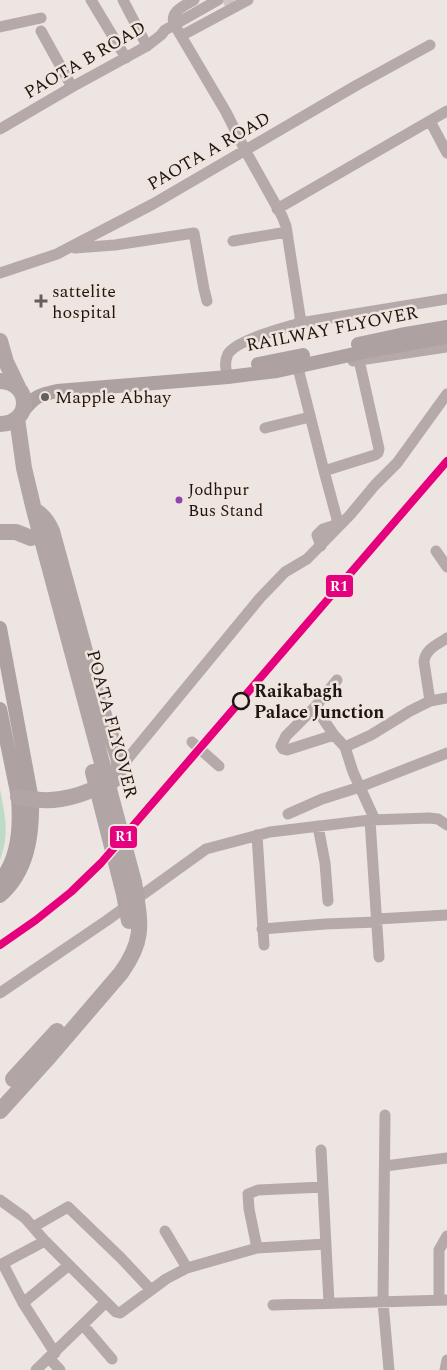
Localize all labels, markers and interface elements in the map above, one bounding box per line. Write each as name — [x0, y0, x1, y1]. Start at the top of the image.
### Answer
street label: PAOTA B ROAD — [19, 14, 151, 106]
street label: PAOTA A ROAD — [142, 105, 276, 197]
place label: sattelite hospital — [52, 278, 116, 326]
marker: sattelite hospital — [34, 294, 48, 308]
street label: RAILWAY FLYOVER — [244, 299, 420, 359]
place label: Mapple Abhay — [55, 384, 172, 411]
marker: Mapple Abhay — [39, 391, 51, 403]
place label: Jodhpur Bus Stand — [188, 477, 263, 524]
marker: Jodhpur Bus Stand — [174, 495, 184, 505]
line badge: R1 — [325, 574, 354, 598]
text: R1 — [330, 576, 348, 597]
street label: POATA FLYOVER — [79, 647, 145, 801]
place label: Raikabagh Palace Junction — [254, 678, 384, 726]
marker: Raikabagh Palace Junction — [232, 692, 250, 710]
line badge: R1 — [109, 825, 138, 849]
text: R1 — [115, 826, 133, 847]

